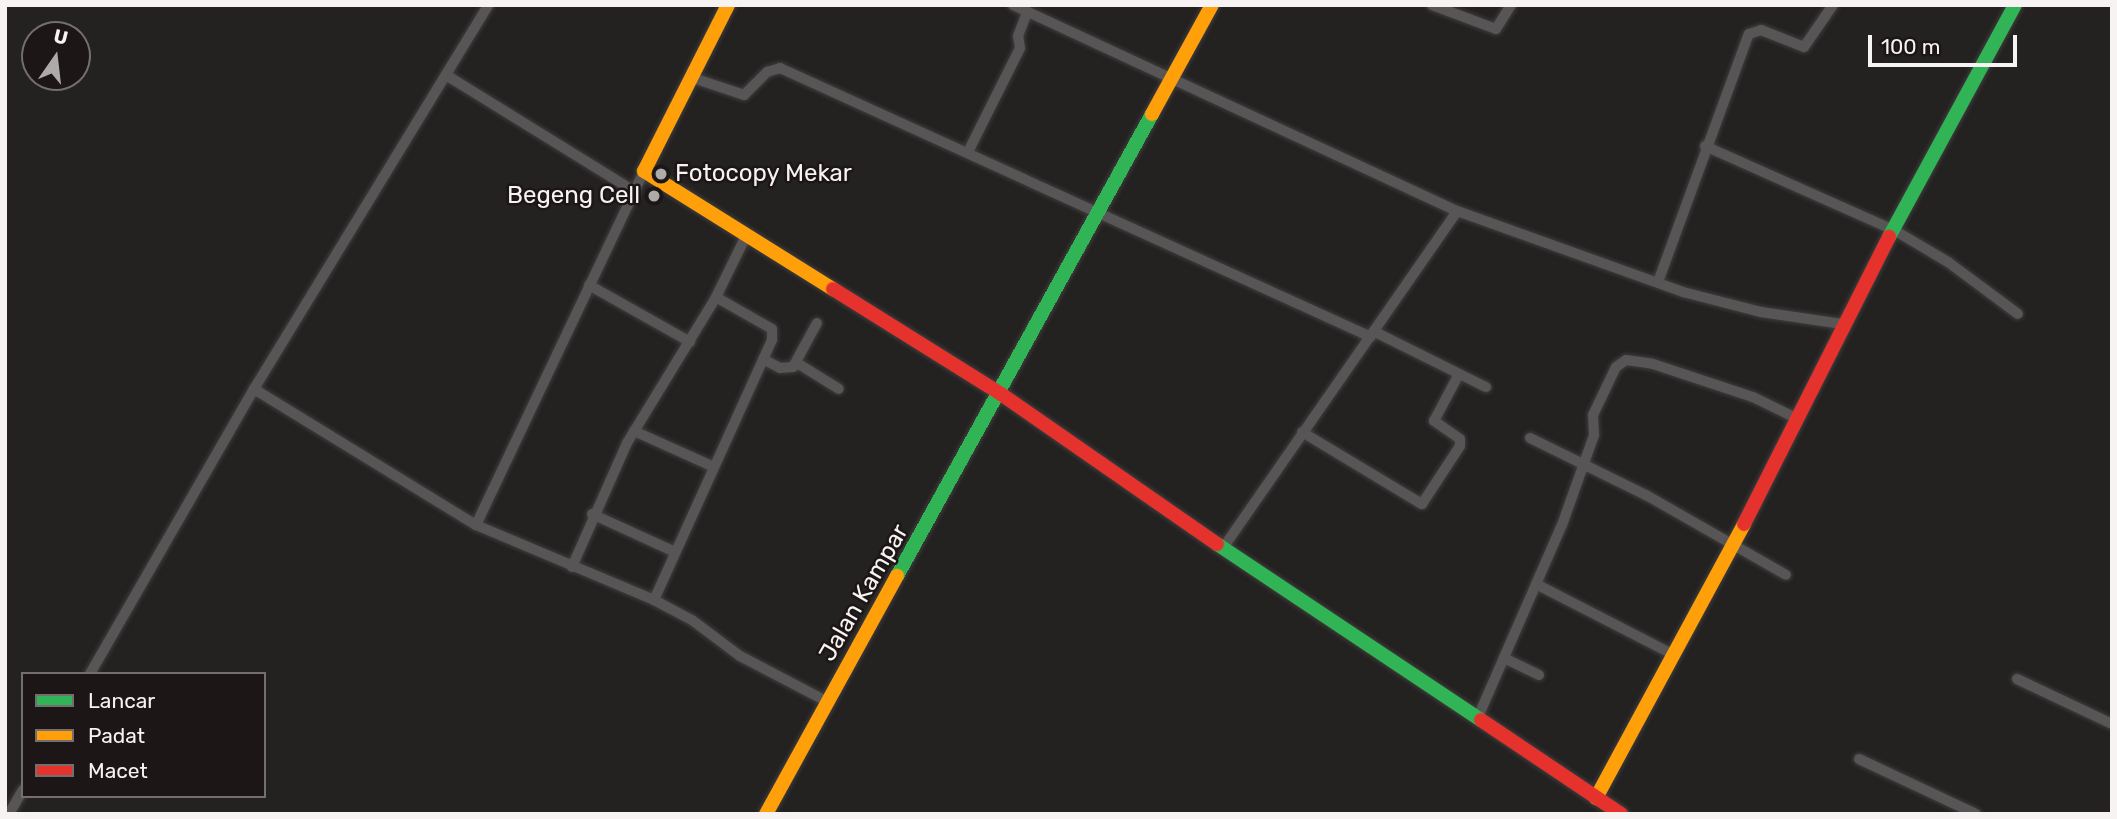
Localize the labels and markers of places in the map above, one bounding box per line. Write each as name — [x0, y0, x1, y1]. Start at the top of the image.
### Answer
place label: Fotocopy Mekar — [675, 160, 853, 188]
marker: Fotocopy Mekar — [653, 166, 669, 182]
place label: Begeng Cell — [507, 182, 640, 210]
marker: Begeng Cell — [646, 188, 662, 204]

